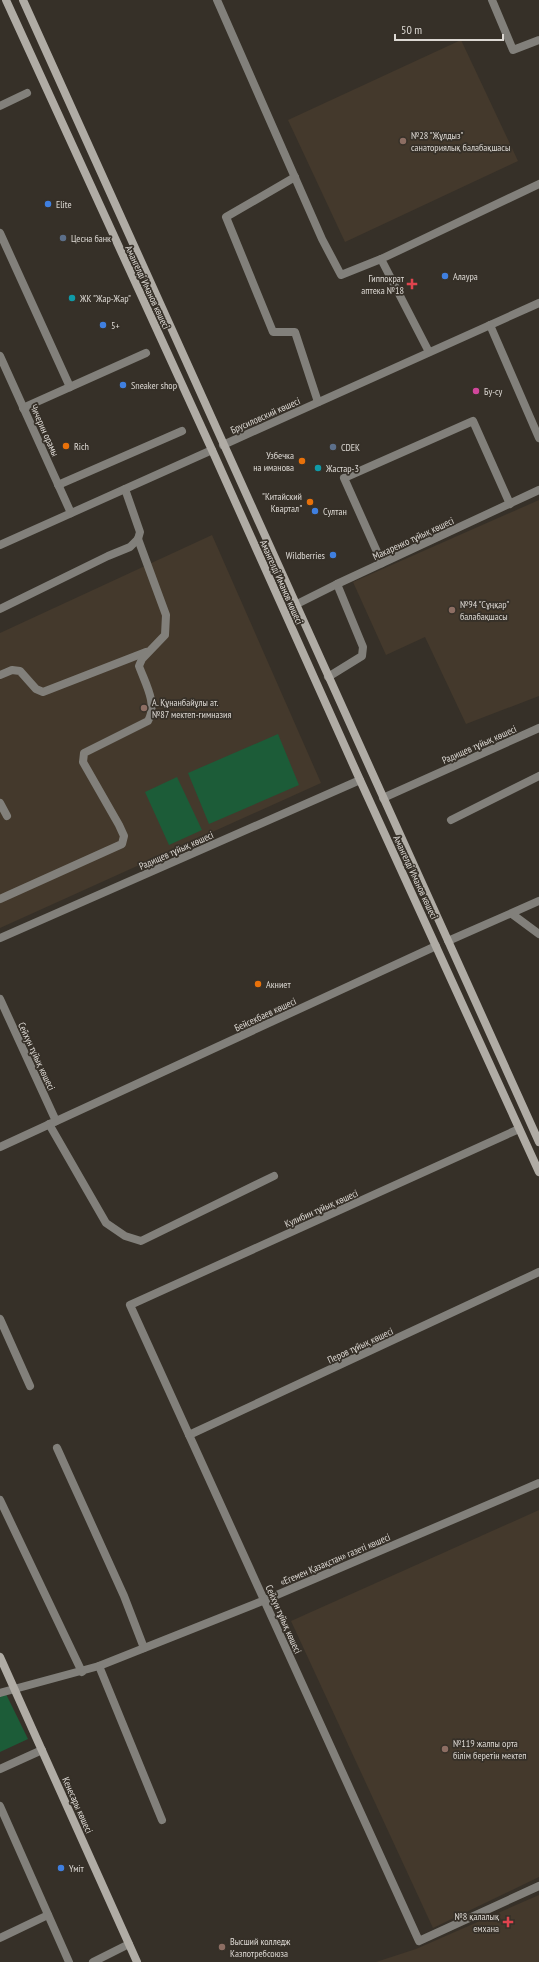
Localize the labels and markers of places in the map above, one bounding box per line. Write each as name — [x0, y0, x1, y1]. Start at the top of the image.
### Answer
place label: №28 "Жұлдыз" санаториялық балабақшасы — [411, 129, 510, 154]
marker: №28 "Жұлдыз" санаториялық балабақшасы — [398, 136, 408, 146]
place label: Elite — [56, 198, 72, 211]
marker: Elite — [43, 199, 53, 209]
place label: Цесна банк — [71, 232, 111, 245]
marker: Цесна банк — [58, 233, 68, 243]
place label: Алаура — [453, 270, 478, 283]
marker: Алаура — [440, 271, 450, 281]
place label: Гиппократ аптека №18 — [361, 272, 405, 297]
marker: Гиппократ аптека №18 — [407, 279, 417, 289]
place label: ЖК "Жар-Жар" — [79, 292, 131, 305]
marker: ЖК "Жар-Жар" — [67, 293, 77, 303]
place label: 5+ — [111, 319, 120, 332]
marker: 5+ — [98, 320, 108, 330]
place label: Sneaker shop — [131, 379, 177, 392]
marker: Sneaker shop — [118, 380, 128, 390]
place label: Бу-су — [484, 385, 503, 398]
marker: Бу-су — [471, 386, 481, 396]
place label: Rich — [74, 440, 89, 453]
marker: Rich — [61, 441, 71, 451]
place label: CDEK — [341, 441, 360, 454]
marker: CDEK — [328, 442, 338, 452]
place label: Узбечка на иманова — [253, 449, 294, 474]
marker: Узбечка на иманова — [297, 456, 307, 466]
place label: Жастар-3 — [325, 462, 359, 475]
marker: Жастар-3 — [313, 463, 323, 473]
place label: "Китайский Квартал" — [262, 490, 302, 515]
marker: "Китайский Квартал" — [305, 497, 315, 507]
place label: Султан — [323, 505, 347, 518]
marker: Султан — [310, 506, 320, 516]
place label: Wildberries — [286, 549, 326, 562]
marker: Wildberries — [328, 550, 338, 560]
place label: №94 "Сұңқар" балабақшасы — [460, 598, 509, 623]
marker: №94 "Сұңқар" балабақшасы — [447, 605, 457, 615]
place label: А. Құнанбайұлы ат. №87 мектеп-гимназия — [152, 696, 231, 721]
marker: А. Құнанбайұлы ат. №87 мектеп-гимназия — [139, 703, 149, 713]
place label: Акниет — [266, 978, 291, 991]
marker: Акниет — [253, 979, 263, 989]
place label: №119 жалпы орта білім беретін мектеп — [453, 1737, 527, 1762]
marker: №119 жалпы орта білім беретін мектеп — [440, 1744, 450, 1754]
place label: Үміт — [69, 1862, 85, 1875]
marker: Үміт — [56, 1863, 66, 1873]
place label: №8 қалалық емхана — [454, 1910, 500, 1935]
marker: №8 қалалық емхана — [502, 1916, 514, 1928]
place label: Высший колледж Казпотребсоюза — [230, 1935, 291, 1960]
marker: Высший колледж Казпотребсоюза — [217, 1942, 227, 1952]

